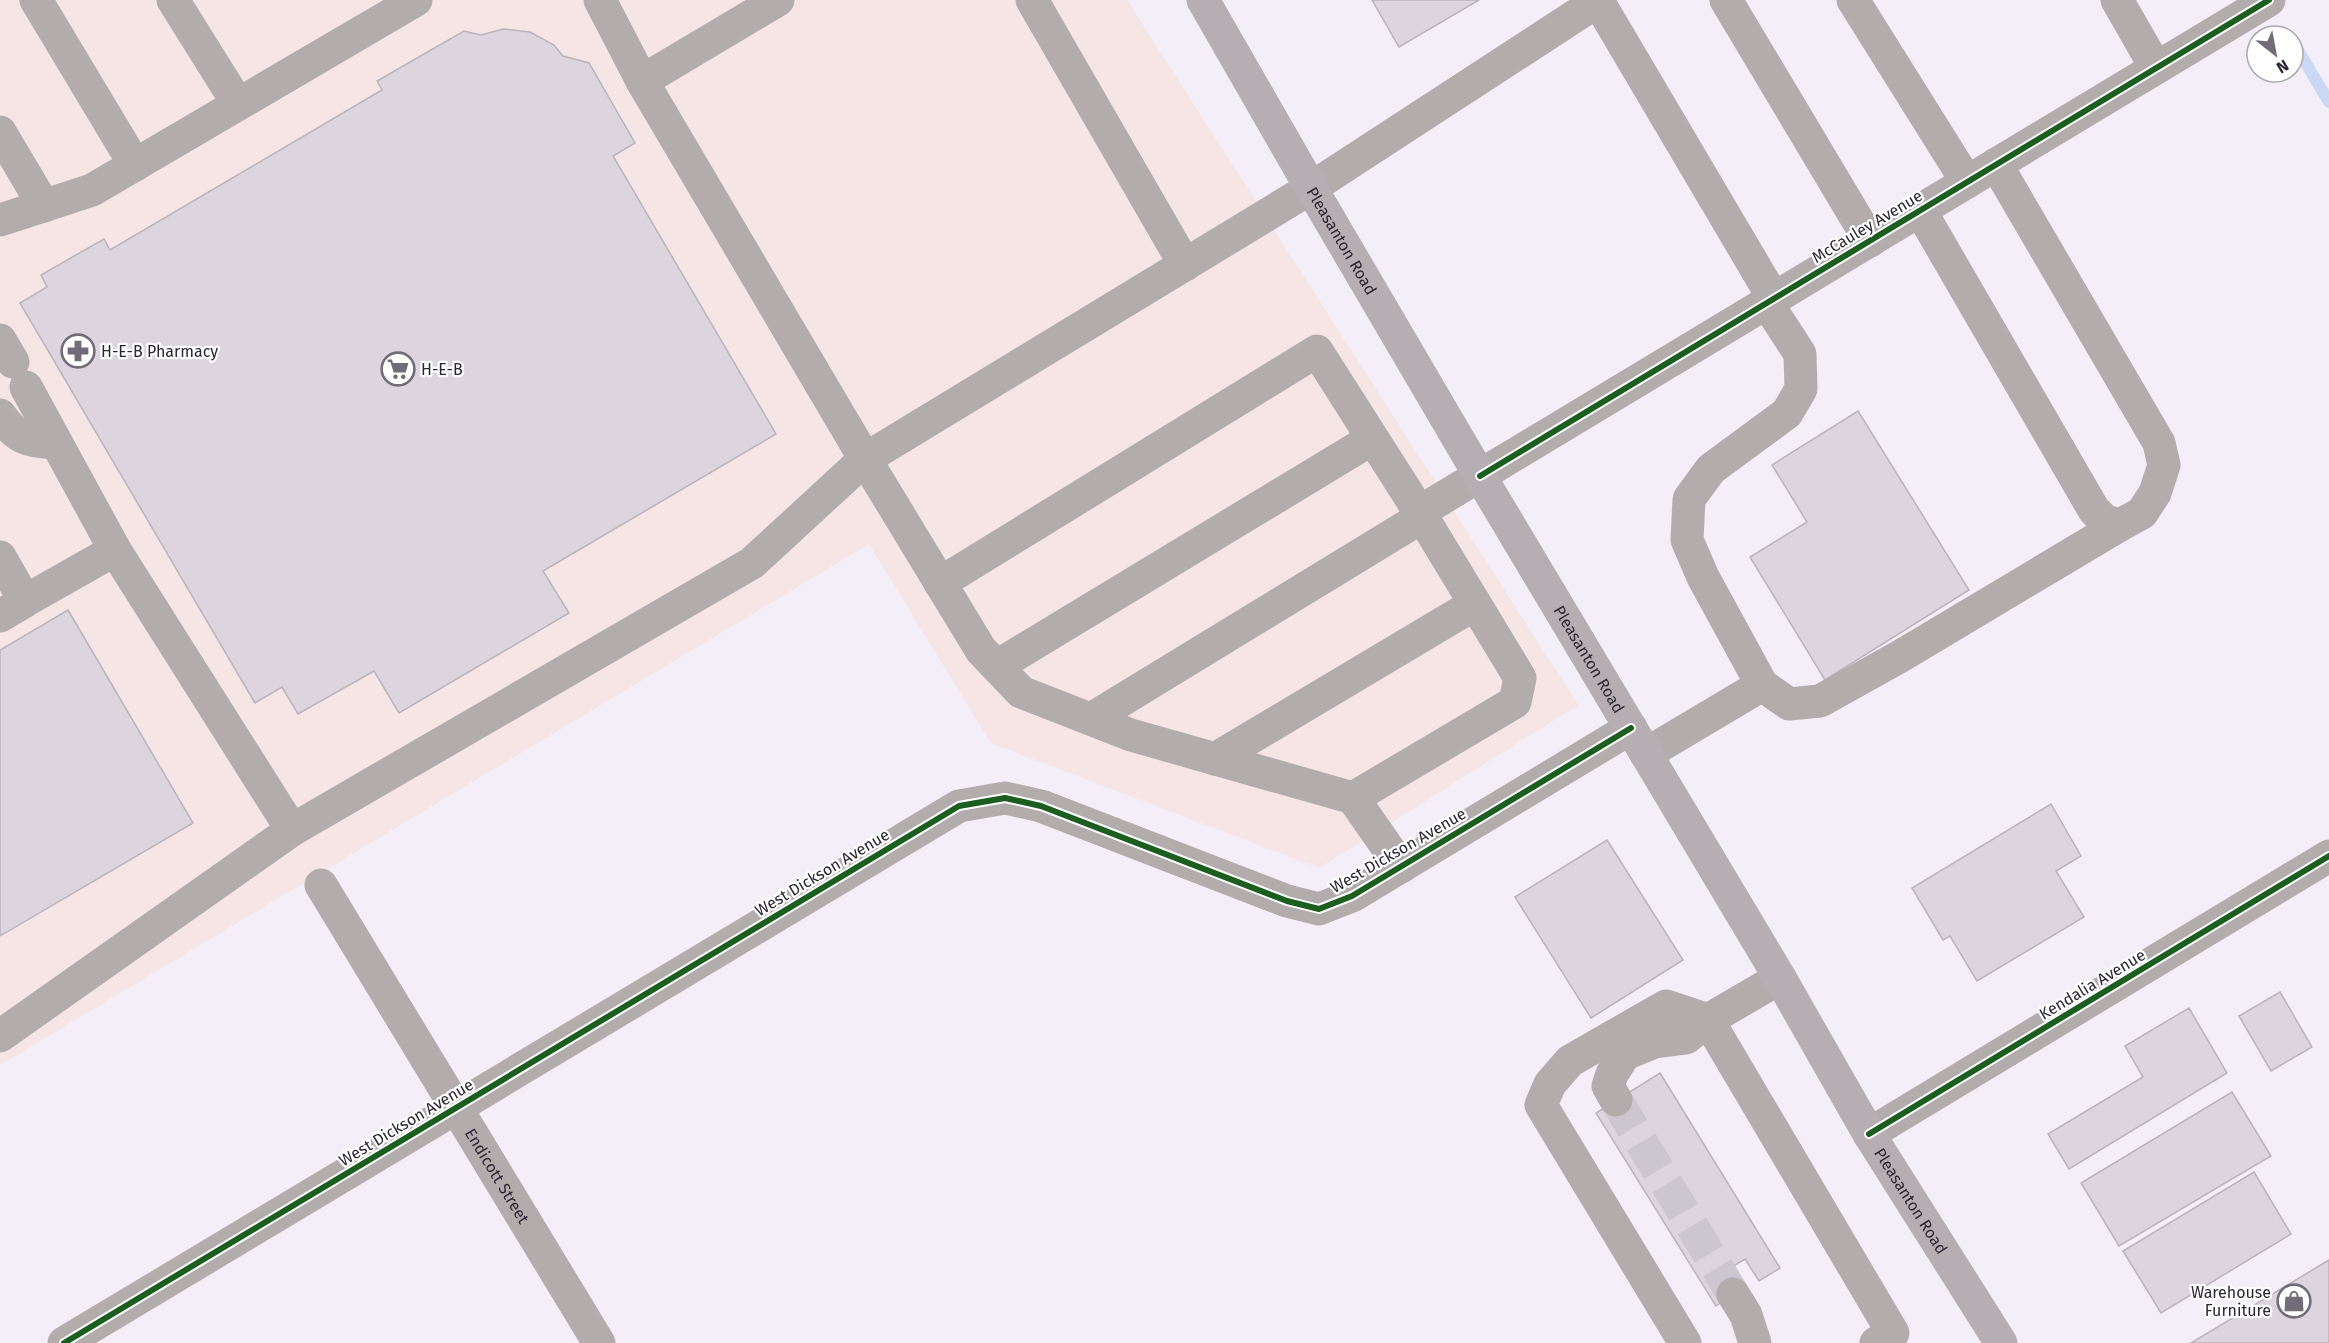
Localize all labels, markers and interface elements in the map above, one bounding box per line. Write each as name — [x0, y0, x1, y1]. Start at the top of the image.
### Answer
north arrow — [2245, 24, 2305, 84]
text: N — [2273, 56, 2292, 77]
street label: Pleasanton Road — [1303, 184, 1381, 298]
street label: McCauley Avenue — [1809, 186, 1926, 267]
pharmacy icon: H-E-B Pharmacy — [60, 333, 96, 369]
place label: H-E-B Pharmacy — [101, 342, 218, 361]
supermarket icon: H-E-B — [380, 351, 416, 387]
place label: H-E-B — [421, 360, 463, 379]
street label: Pleasanton Road — [1550, 602, 1628, 716]
street label: West Dickson Avenue — [1327, 804, 1469, 897]
street label: West Dickson Avenue — [752, 825, 893, 920]
street label: Kendalia Avenue — [2036, 945, 2149, 1024]
street label: West Dickson Avenue — [336, 1075, 477, 1170]
street label: Endicott Street — [461, 1125, 533, 1227]
street label: Pleasanton Road — [1870, 1144, 1951, 1257]
place label: Warehouse Furniture — [2191, 1283, 2271, 1320]
shop icon: Warehouse Furniture — [2276, 1283, 2312, 1319]

